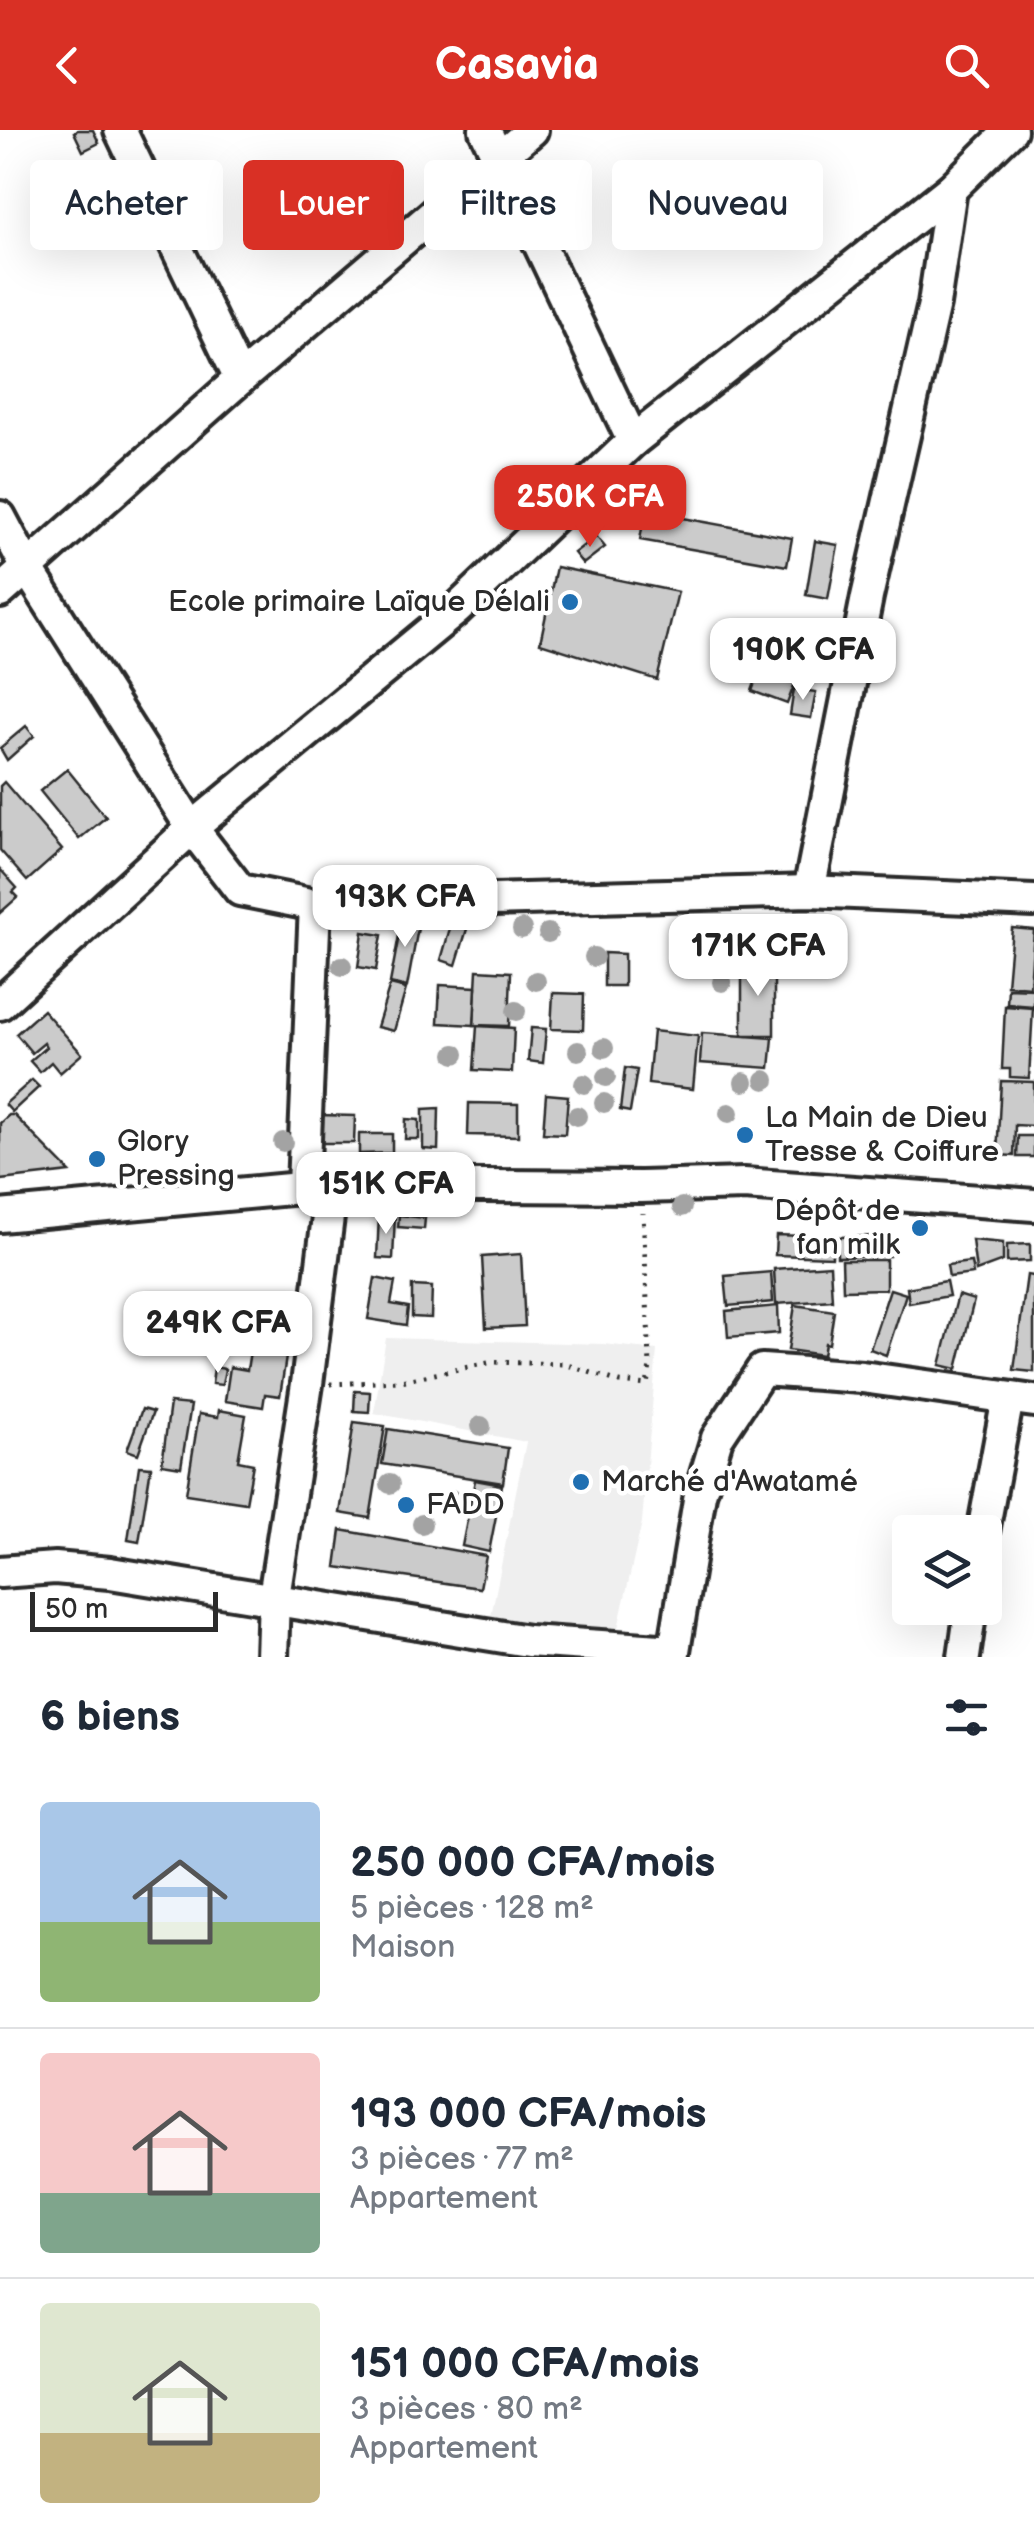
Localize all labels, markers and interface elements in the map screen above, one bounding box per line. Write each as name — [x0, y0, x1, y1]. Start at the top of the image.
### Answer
icon: back — [40, 38, 95, 93]
text: Casavia — [435, 38, 599, 93]
icon: search — [939, 38, 994, 93]
chip: Acheter — [30, 160, 223, 250]
chip: Louer — [243, 160, 404, 250]
chip: Filtres — [424, 160, 592, 250]
chip: Nouveau — [612, 160, 823, 250]
pin: 250K CFA — [487, 465, 693, 550]
text: 250K CFA — [516, 478, 664, 517]
place label: Ecole primaire Laïque Délali — [168, 584, 550, 620]
marker: Ecole primaire Laïque Délali — [559, 591, 581, 613]
pin: 190K CFA — [700, 618, 906, 703]
text: 190K CFA — [732, 631, 874, 670]
pin: 193K CFA — [302, 865, 508, 950]
text: 193K CFA — [335, 878, 475, 917]
pin: 171K CFA — [655, 914, 861, 999]
text: 171K CFA — [691, 927, 825, 966]
place label: La Main de Dieu Tresse & Coiffure — [765, 1100, 999, 1170]
place label: Glory Pressing — [117, 1124, 235, 1194]
marker: La Main de Dieu Tresse & Coiffure — [734, 1124, 756, 1146]
marker: Glory Pressing — [86, 1148, 108, 1170]
pin: 151K CFA — [283, 1152, 489, 1237]
text: 151K CFA — [318, 1165, 454, 1204]
place label: Dépôt de fan milk — [774, 1193, 900, 1263]
marker: Dépôt de fan milk — [909, 1217, 931, 1239]
pin: 249K CFA — [115, 1291, 321, 1376]
text: 249K CFA — [145, 1304, 291, 1343]
place label: Marché d'Awatamé — [601, 1464, 858, 1500]
marker: Marché d'Awatamé — [570, 1471, 592, 1493]
place label: FADD — [426, 1487, 505, 1523]
marker: FADD — [395, 1494, 417, 1516]
map controls — [892, 1515, 1002, 1625]
button: layers — [892, 1515, 1002, 1625]
scale bar — [30, 1587, 218, 1632]
text: 50 m — [45, 1593, 108, 1626]
icon: filters — [939, 1690, 994, 1745]
text: 6 biens — [40, 1692, 180, 1743]
text: 250 000 CFA/mois — [350, 1838, 715, 1889]
icon: home — [120, 1842, 240, 1962]
text: 5 pièces · 128 m² — [350, 1889, 594, 1928]
text: Maison — [350, 1928, 455, 1967]
text: 193 000 CFA/mois — [350, 2089, 707, 2140]
icon: home — [120, 2093, 240, 2213]
text: 3 pièces · 77 m² — [350, 2140, 574, 2179]
text: Appartement — [350, 2179, 538, 2218]
text: 151 000 CFA/mois — [350, 2339, 699, 2390]
icon: home — [120, 2343, 240, 2463]
text: 3 pièces · 80 m² — [350, 2390, 583, 2429]
text: Appartement — [350, 2429, 538, 2468]

